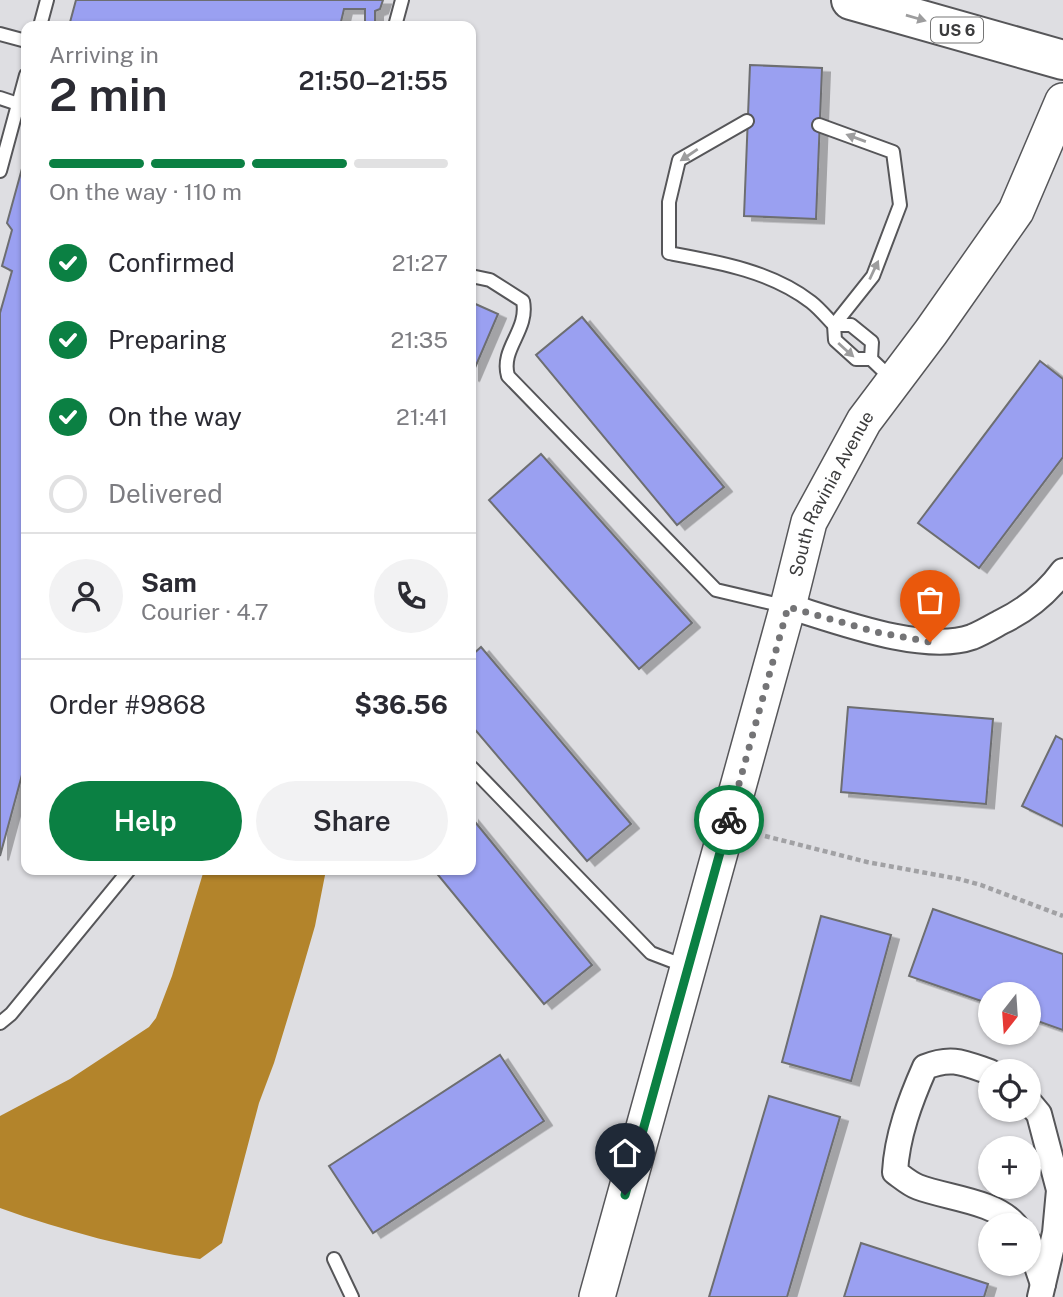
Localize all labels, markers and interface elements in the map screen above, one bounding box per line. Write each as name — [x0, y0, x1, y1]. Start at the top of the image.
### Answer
one-way arrow — [906, 14, 927, 24]
road number: US 6 — [931, 18, 983, 42]
text: Arriving in — [49, 41, 159, 68]
text: 21:50–21:55 — [298, 65, 448, 96]
text: 2 min — [49, 67, 168, 121]
one-way arrow — [846, 132, 867, 143]
one-way arrow — [679, 149, 699, 162]
text: On the way · 110 m — [49, 178, 242, 205]
icon: check — [49, 244, 87, 282]
text: Confirmed — [108, 247, 235, 278]
text: 21:27 — [392, 249, 448, 276]
one-way arrow — [869, 260, 880, 280]
icon: check — [49, 321, 87, 359]
text: Preparing — [108, 324, 227, 355]
text: 21:35 — [391, 326, 448, 353]
one-way arrow — [837, 341, 854, 357]
icon: check — [49, 398, 87, 436]
text: On the way — [108, 401, 242, 432]
text: 21:41 — [396, 403, 448, 430]
street label: South Ravinia Avenue — [785, 406, 878, 579]
text: Delivered — [108, 478, 223, 509]
button: person — [49, 559, 123, 633]
button: phone — [374, 559, 448, 633]
text: Sam — [141, 567, 197, 598]
pin — [900, 570, 960, 642]
icon: bag — [911, 581, 949, 619]
text: Courier · 4.7 — [141, 598, 269, 625]
text: Order #9868 — [49, 689, 206, 720]
text: $36.56 — [354, 689, 448, 720]
button: Help — [49, 781, 242, 861]
button: Share — [256, 781, 448, 861]
courier — [694, 785, 764, 855]
icon: bike — [710, 801, 748, 839]
north arrow — [978, 982, 1041, 1045]
map controls — [978, 982, 1041, 1276]
button: locate — [978, 1059, 1041, 1122]
pin — [595, 1123, 655, 1195]
icon: home — [606, 1134, 644, 1172]
button: + — [978, 1136, 1041, 1199]
button: − — [978, 1213, 1041, 1276]

